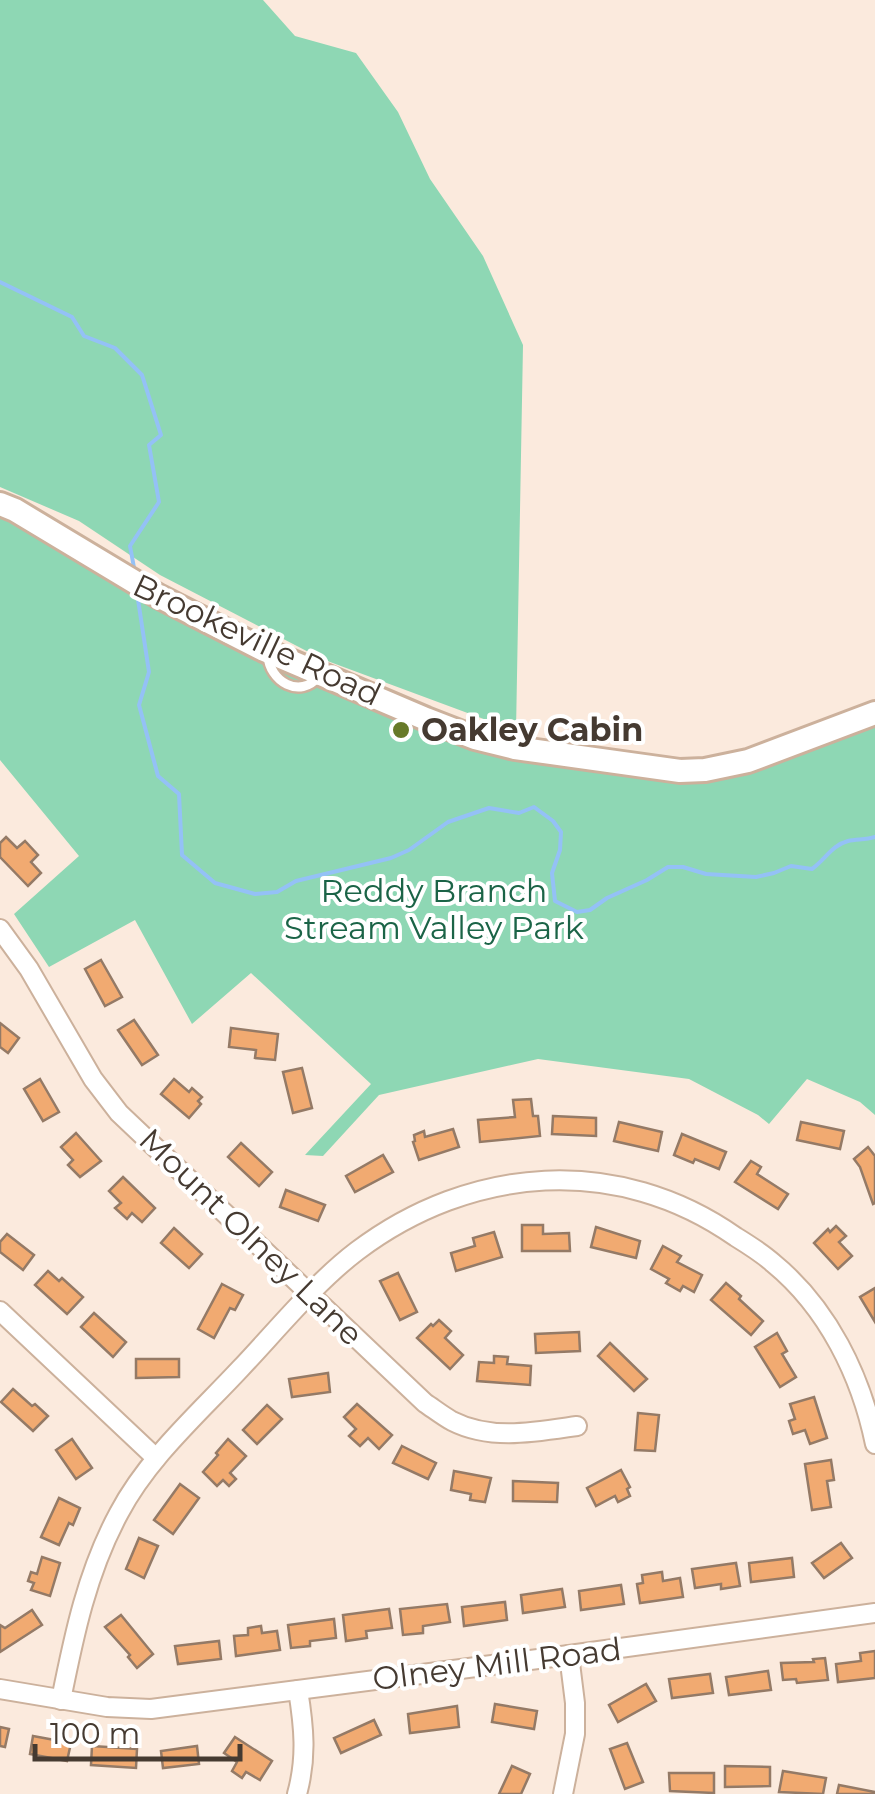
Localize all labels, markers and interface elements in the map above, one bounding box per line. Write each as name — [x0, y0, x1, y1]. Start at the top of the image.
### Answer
street label: Brookeville Road — [127, 565, 387, 714]
place label: Oakley Cabin — [421, 710, 643, 749]
marker: Oakley Cabin — [390, 719, 412, 741]
park label: Reddy Branch Stream Valley Park — [284, 871, 584, 947]
street label: Mount Olney Lane — [131, 1120, 371, 1353]
street label: Olney Mill Road — [370, 1629, 624, 1698]
scale bar — [35, 1699, 240, 1761]
text: 100 m — [50, 1715, 140, 1752]

